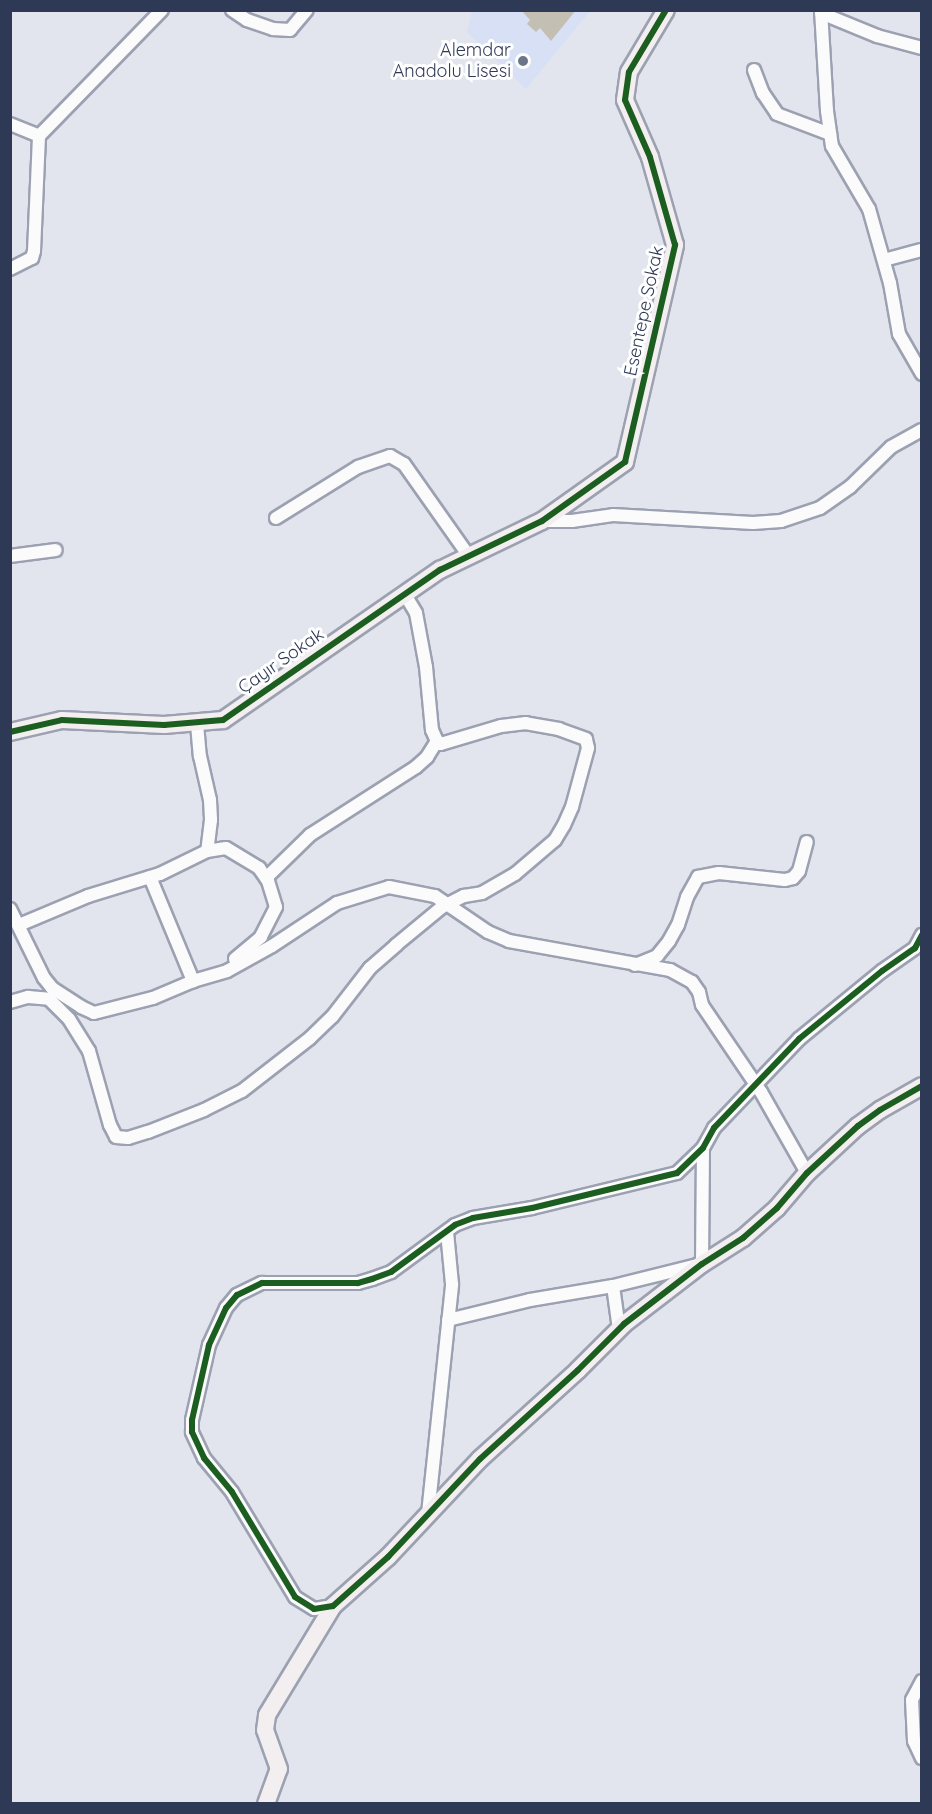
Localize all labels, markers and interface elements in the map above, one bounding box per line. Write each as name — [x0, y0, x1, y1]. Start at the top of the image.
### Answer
place label: Alemdar Anadolu Lisesi — [393, 40, 511, 82]
marker: Alemdar Anadolu Lisesi — [516, 54, 530, 68]
street label: Esentepe Sokak — [620, 244, 668, 378]
street label: Çayır Sokak — [234, 624, 328, 698]

